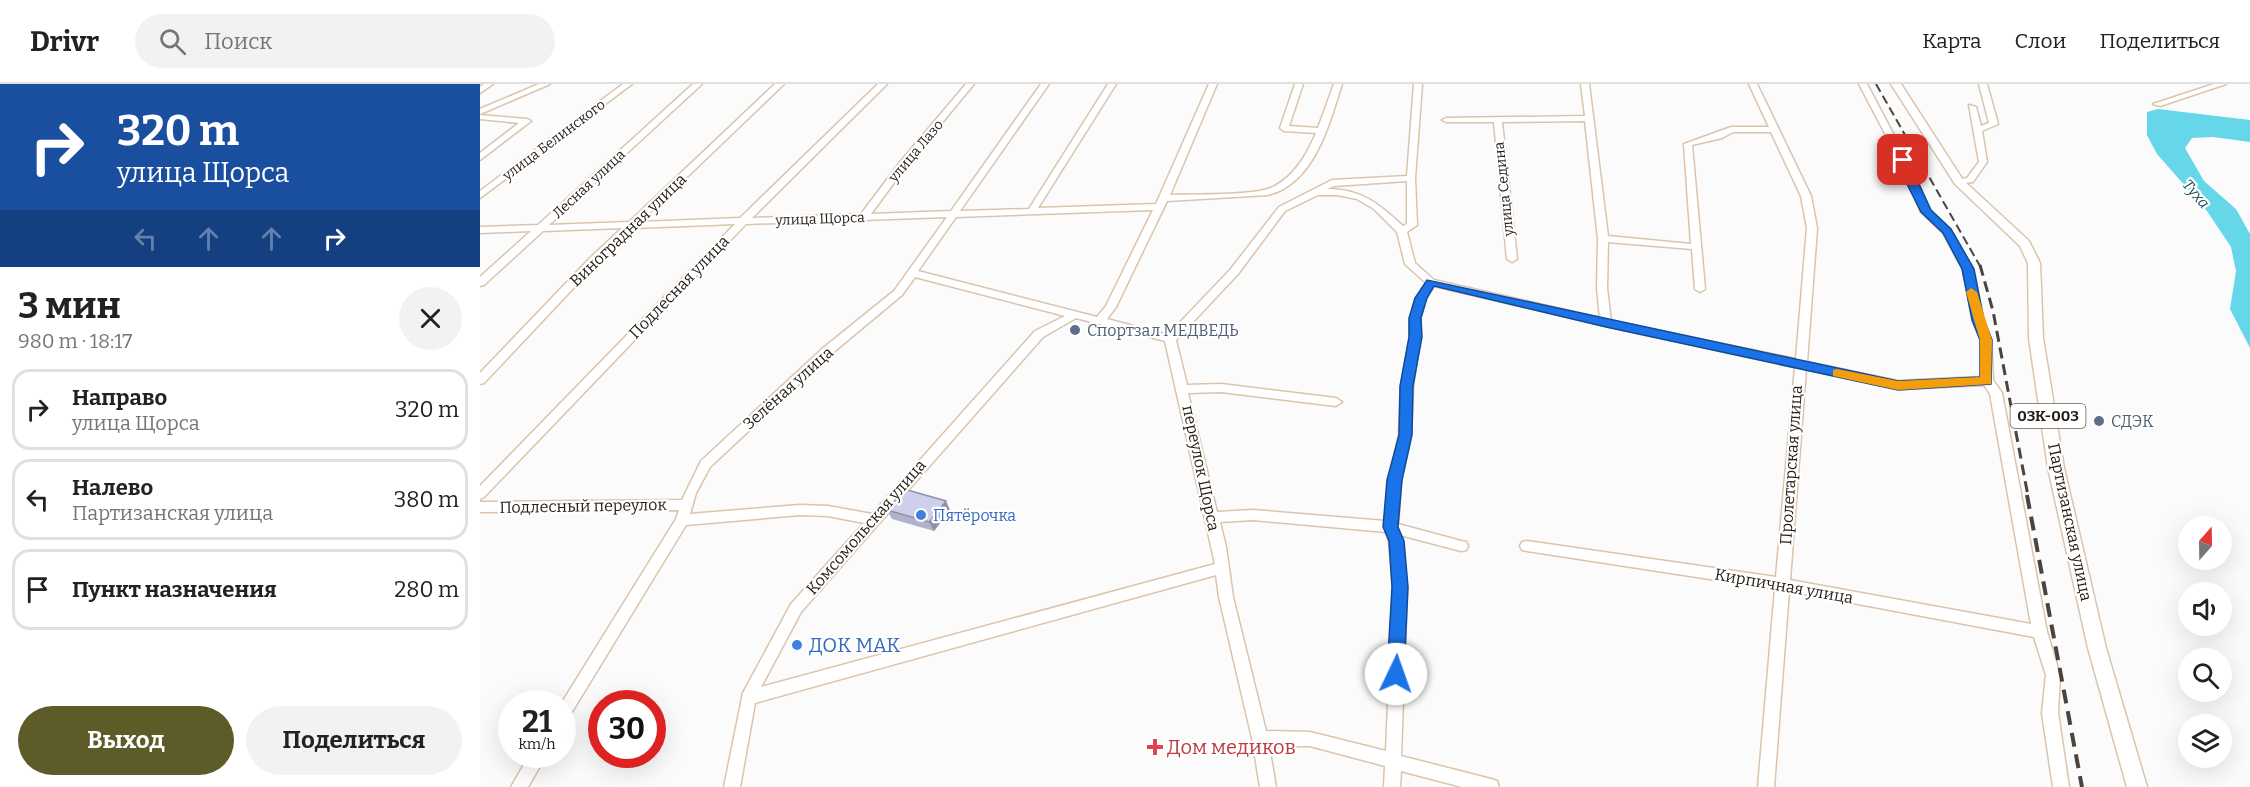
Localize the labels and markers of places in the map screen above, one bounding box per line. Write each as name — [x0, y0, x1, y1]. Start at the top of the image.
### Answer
pin — [1877, 134, 1928, 185]
place label: Спортзал МЕДВЕДЬ — [1087, 321, 1239, 340]
marker: Спортзал МЕДВЕДЬ — [1068, 323, 1082, 337]
place label: СДЭК — [2111, 412, 2154, 431]
marker: СДЭК — [2092, 414, 2106, 428]
place label: Пятёрочка — [933, 506, 1016, 525]
marker: Пятёрочка — [914, 508, 928, 522]
place label: ДОК МАК — [809, 633, 900, 657]
marker: ДОК МАК — [790, 638, 804, 652]
place label: Дом медиков — [1167, 735, 1296, 759]
marker: Дом медиков — [1148, 740, 1162, 754]

